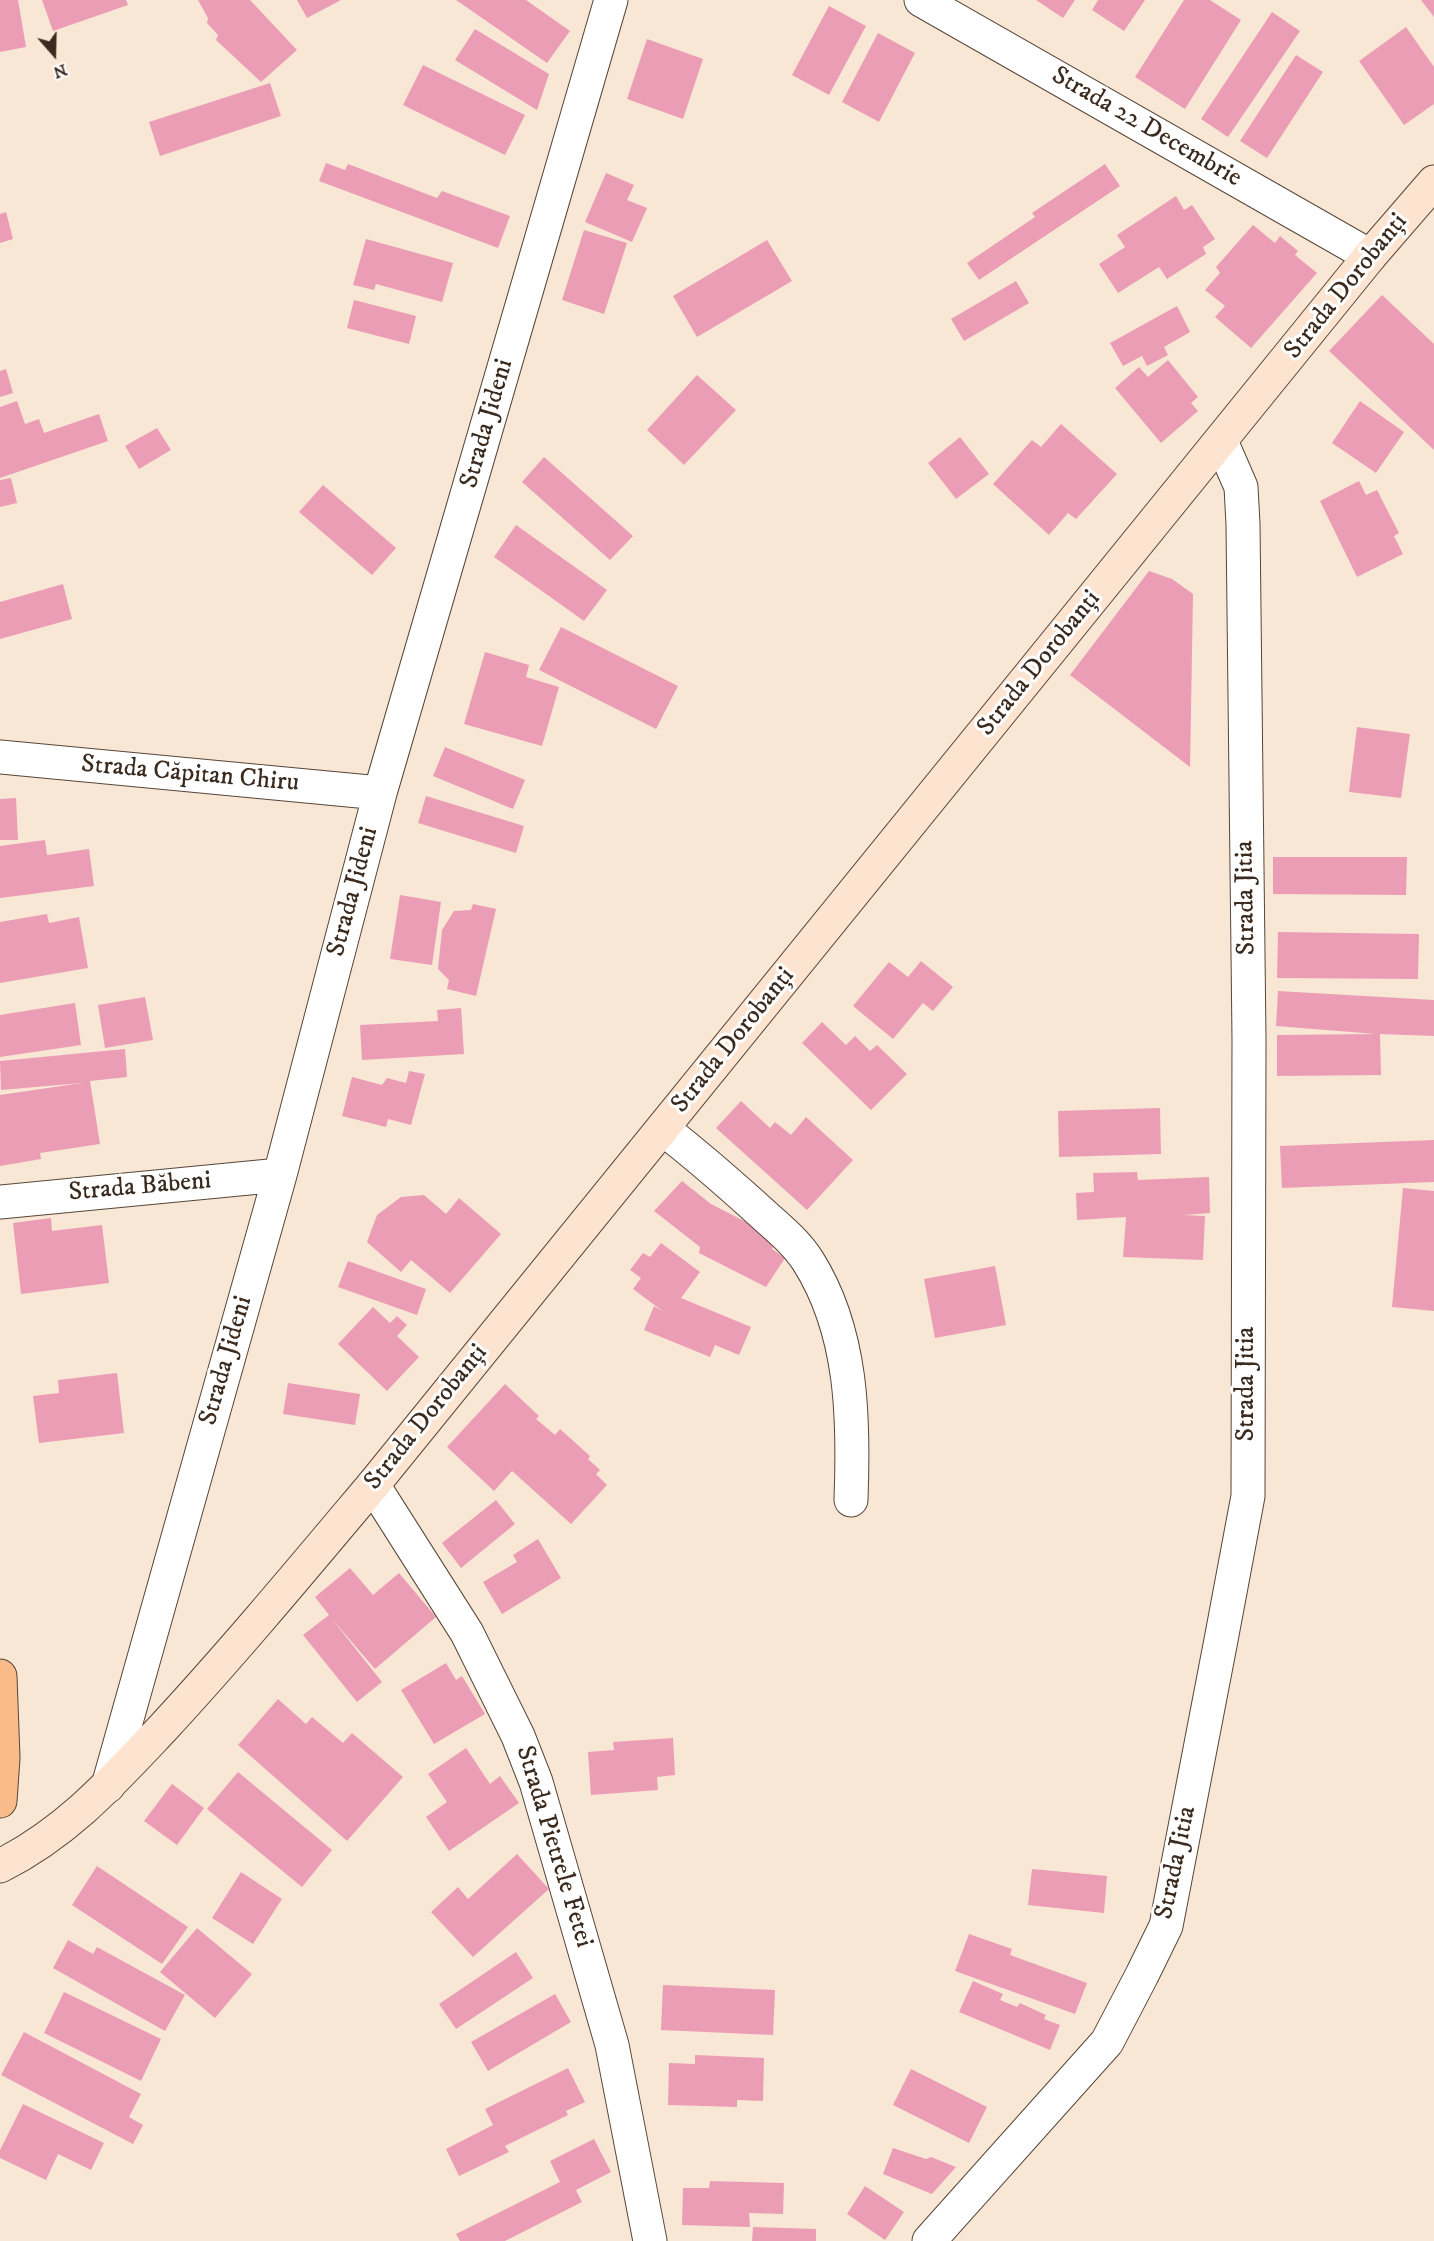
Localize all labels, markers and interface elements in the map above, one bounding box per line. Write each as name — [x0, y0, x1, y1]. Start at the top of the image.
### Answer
north arrow — [24, 24, 84, 84]
text: N — [51, 59, 70, 83]
street label: Strada 22 Decembrie — [1045, 61, 1247, 195]
street label: Strada Dorobanți — [1279, 208, 1415, 366]
street label: Strada Jideni — [455, 356, 521, 492]
street label: Strada Dorobanți — [972, 585, 1108, 743]
street label: Strada Căpitan Chiru — [80, 750, 300, 800]
street label: Strada Jideni — [322, 824, 386, 960]
street label: Strada Jitia — [1230, 840, 1264, 956]
street label: Strada Dorobanți — [666, 962, 802, 1120]
street label: Strada Băbeni — [67, 1166, 213, 1210]
street label: Strada Jideni — [194, 1293, 260, 1429]
street label: Strada Jitia — [1232, 1327, 1264, 1441]
street label: Strada Dorobanți — [359, 1339, 495, 1497]
street label: Strada Pietrele Fetei — [507, 1742, 599, 1952]
street label: Strada Jitia — [1150, 1804, 1204, 1922]

